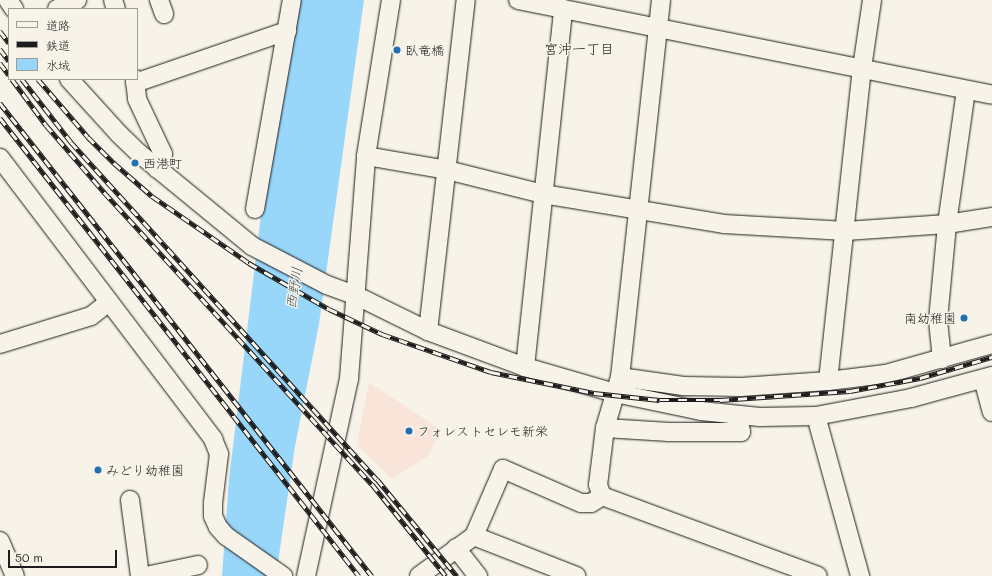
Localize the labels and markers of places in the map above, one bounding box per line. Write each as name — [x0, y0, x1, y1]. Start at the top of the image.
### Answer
place label: 臥竜橋 — [405, 42, 444, 58]
marker: 臥竜橋 — [392, 45, 402, 55]
place label: 西港町 — [143, 155, 182, 171]
marker: 西港町 — [130, 158, 140, 168]
place label: 南幼稚園 — [904, 310, 956, 326]
marker: 南幼稚園 — [959, 313, 969, 323]
place label: フォレストセレモ新栄 — [417, 423, 547, 439]
marker: フォレストセレモ新栄 — [404, 426, 414, 436]
place label: みどり幼稚園 — [106, 462, 184, 478]
marker: みどり幼稚園 — [93, 465, 103, 475]

